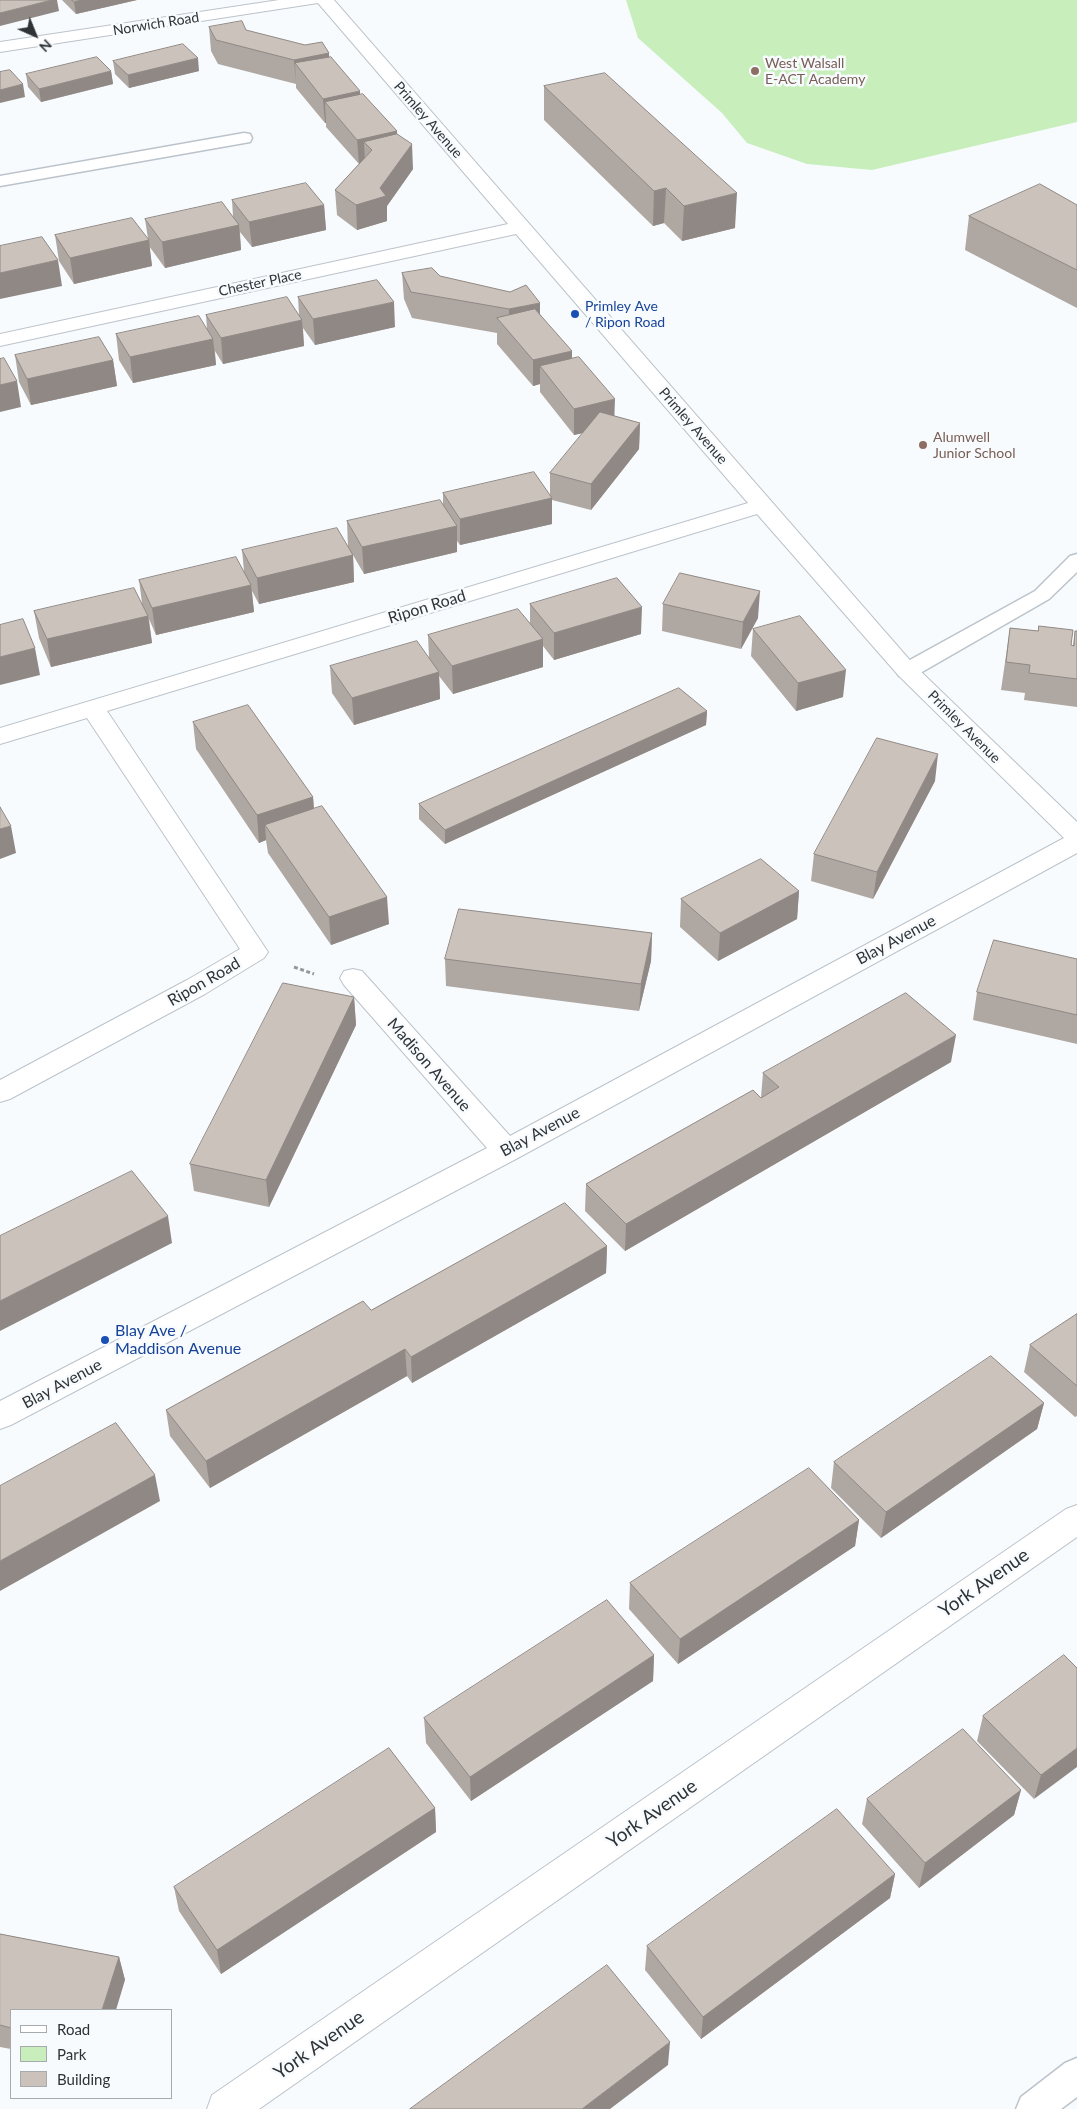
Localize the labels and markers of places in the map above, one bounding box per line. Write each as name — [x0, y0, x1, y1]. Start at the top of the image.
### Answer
place label: West Walsall E-ACT Academy — [765, 55, 865, 88]
marker: West Walsall E-ACT Academy — [749, 65, 761, 77]
place label: Primley Ave / Ripon Road — [585, 298, 665, 331]
marker: Primley Ave / Ripon Road — [569, 308, 581, 320]
place label: Alumwell Junior School — [933, 429, 1016, 462]
marker: Alumwell Junior School — [917, 439, 929, 451]
place label: Blay Ave / Maddison Avenue — [115, 1321, 241, 1359]
marker: Blay Ave / Maddison Avenue — [99, 1334, 111, 1346]

